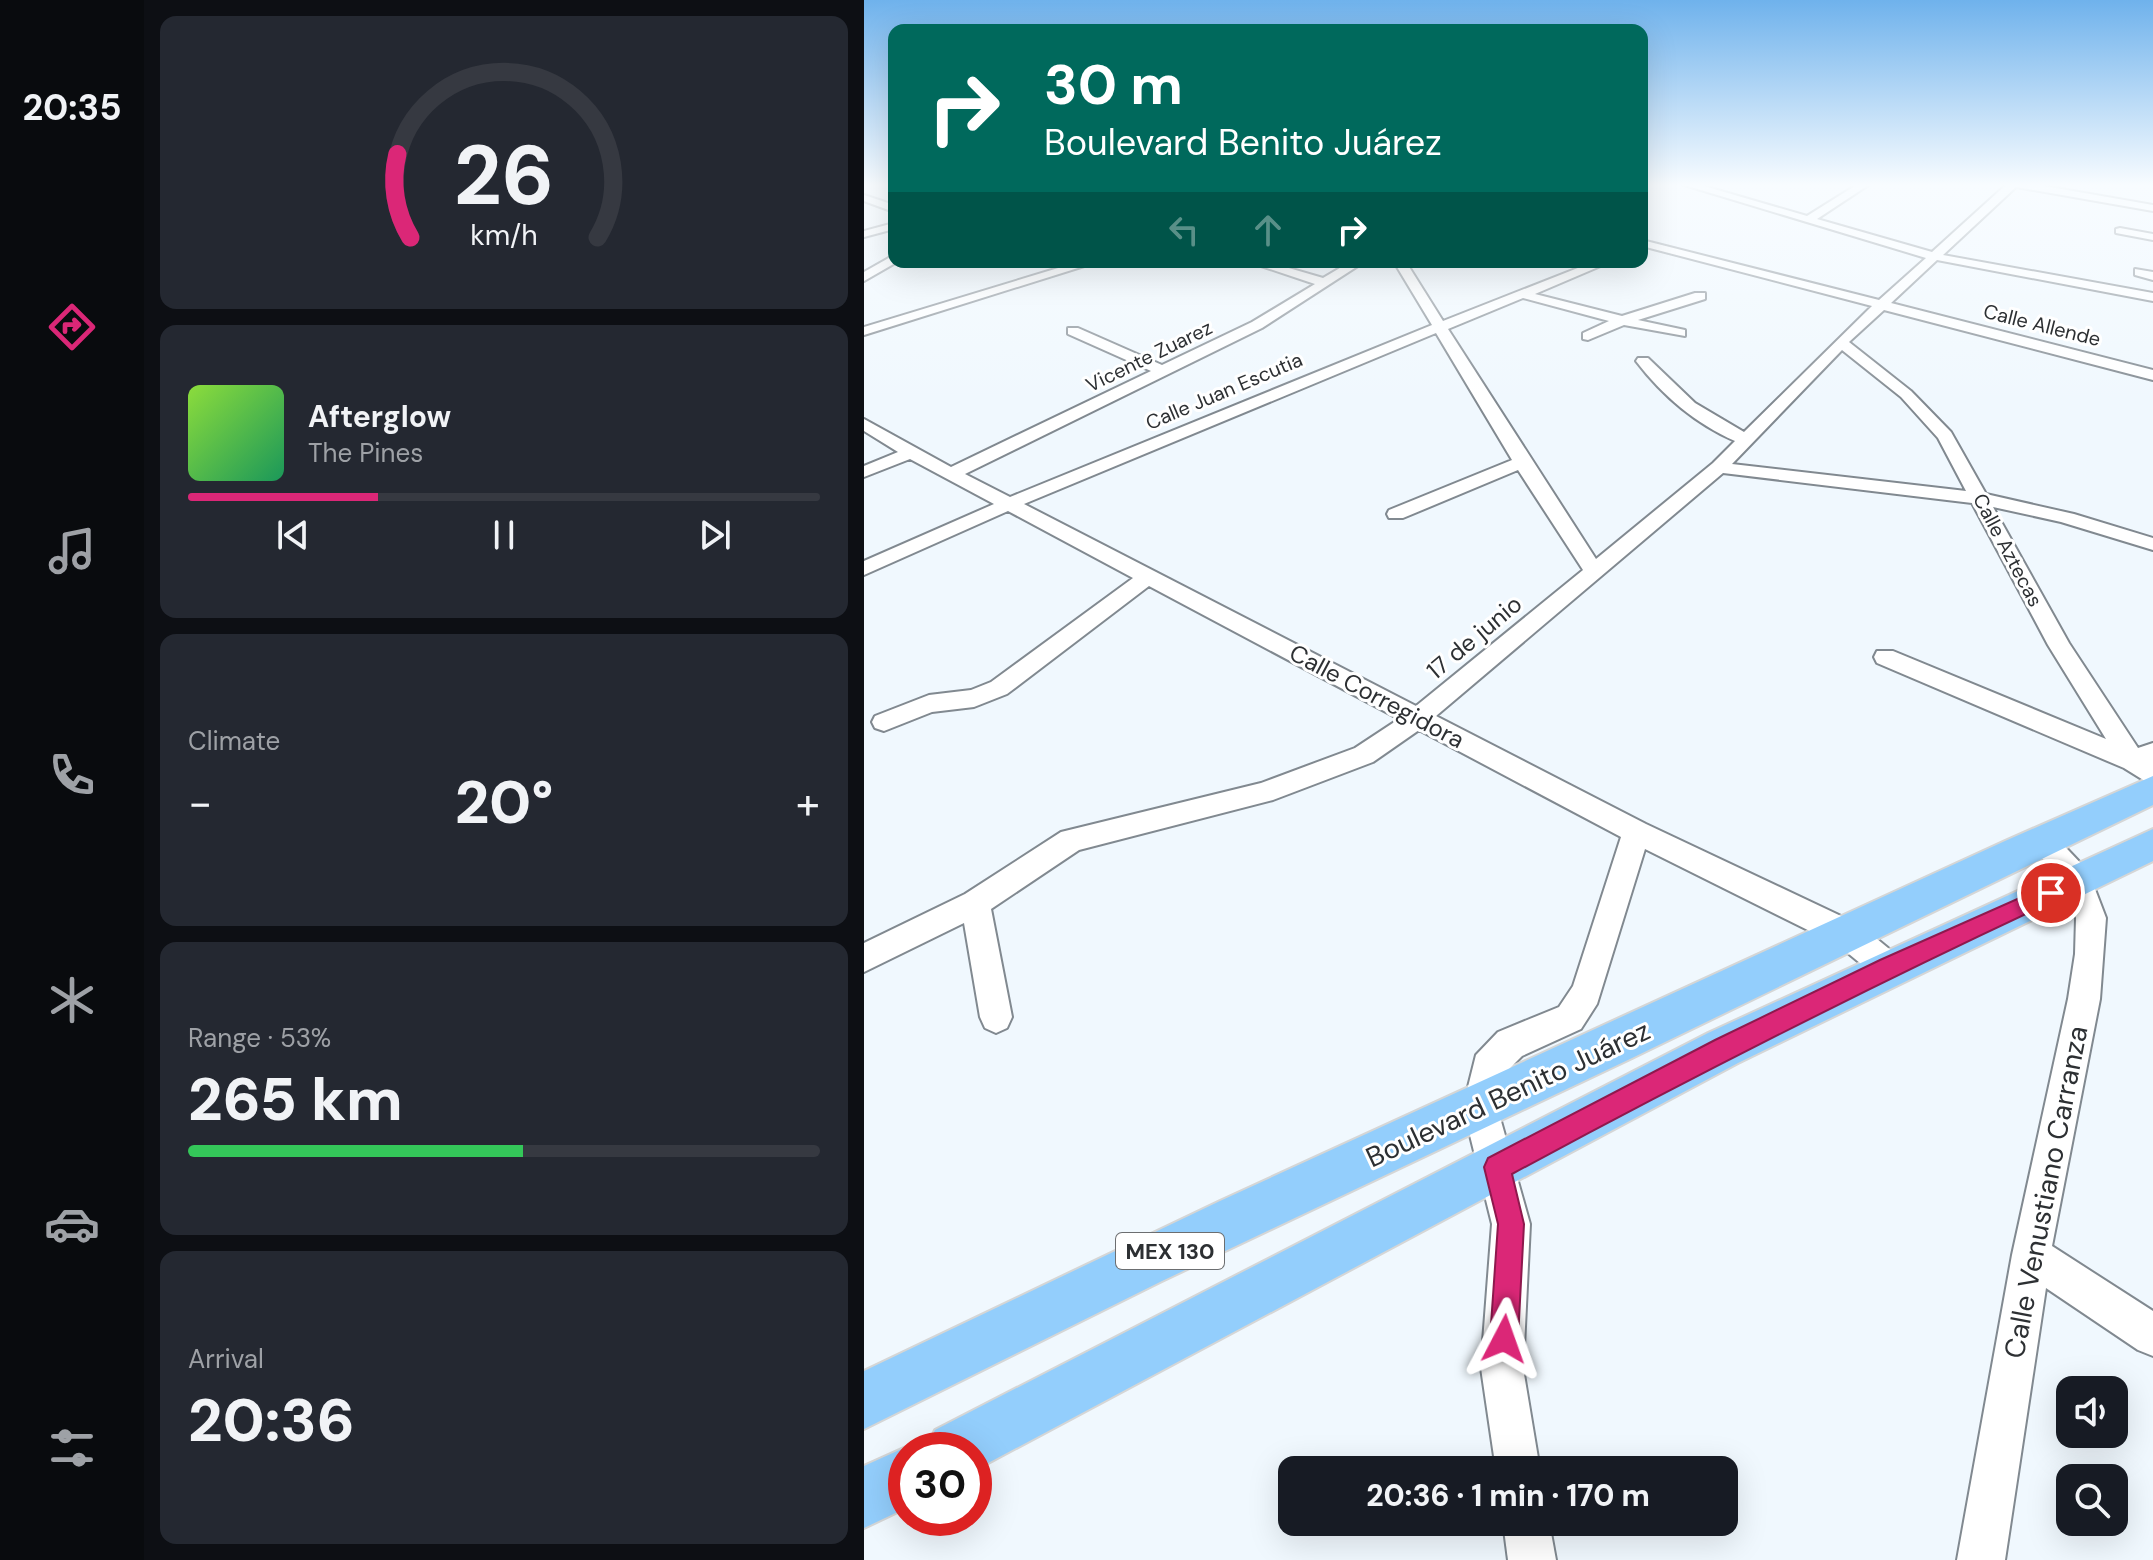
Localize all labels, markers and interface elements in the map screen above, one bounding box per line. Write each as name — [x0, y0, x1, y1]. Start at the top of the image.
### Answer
text: 30 m — [1044, 48, 1183, 121]
icon: right — [912, 56, 1016, 160]
text: 20:35 — [22, 84, 122, 131]
text: Boulevard Benito Juárez — [1044, 119, 1442, 166]
text: 26 — [454, 121, 554, 230]
icon: left — [1162, 208, 1206, 252]
icon: ahead — [1246, 208, 1290, 252]
icon: right — [1330, 208, 1374, 252]
text: km/h — [470, 218, 538, 255]
street label: Calle Allende — [1981, 298, 2103, 352]
icon: directions — [44, 299, 100, 355]
street label: Vicente Zuarez — [1082, 314, 1216, 398]
street label: Calle Juan Escutia — [1142, 346, 1306, 436]
text: Afterglow — [308, 397, 451, 436]
text: The Pines — [308, 436, 423, 470]
street label: Calle Aztecas — [1967, 489, 2049, 611]
icon: previous — [271, 513, 315, 557]
icon: pause — [482, 513, 526, 557]
icon: next — [693, 513, 737, 557]
icon: music — [44, 523, 100, 579]
street label: 17 de junio — [1420, 588, 1528, 686]
street label: Calle Corregidora — [1284, 637, 1470, 755]
text: Climate — [188, 724, 280, 758]
icon: phone — [44, 747, 100, 803]
text: 20° — [455, 763, 553, 842]
text: − — [188, 774, 212, 832]
text: + — [796, 774, 820, 832]
pin — [2017, 859, 2085, 927]
icon: arrive — [2029, 871, 2073, 915]
icon: climate — [44, 972, 100, 1028]
street label: Boulevard Benito Juárez — [1360, 1012, 1656, 1176]
text: Range · 53% — [188, 1021, 331, 1055]
street label: Calle Venustiano Carranza — [1996, 1023, 2096, 1361]
text: 265 km — [188, 1060, 403, 1139]
icon: car — [44, 1196, 100, 1252]
road number: MEX 130 — [1116, 1233, 1224, 1269]
position arrow — [1462, 1297, 1546, 1381]
text: Arrival — [188, 1342, 264, 1376]
map controls — [2056, 1376, 2128, 1536]
button: sound — [2056, 1376, 2128, 1448]
text: 20:36 — [188, 1381, 355, 1460]
icon: filters — [44, 1420, 100, 1476]
speed limit sign: 30 — [888, 1432, 992, 1536]
button: search — [2056, 1464, 2128, 1536]
text: 20:36 · 1 min · 170 m — [1366, 1476, 1650, 1515]

